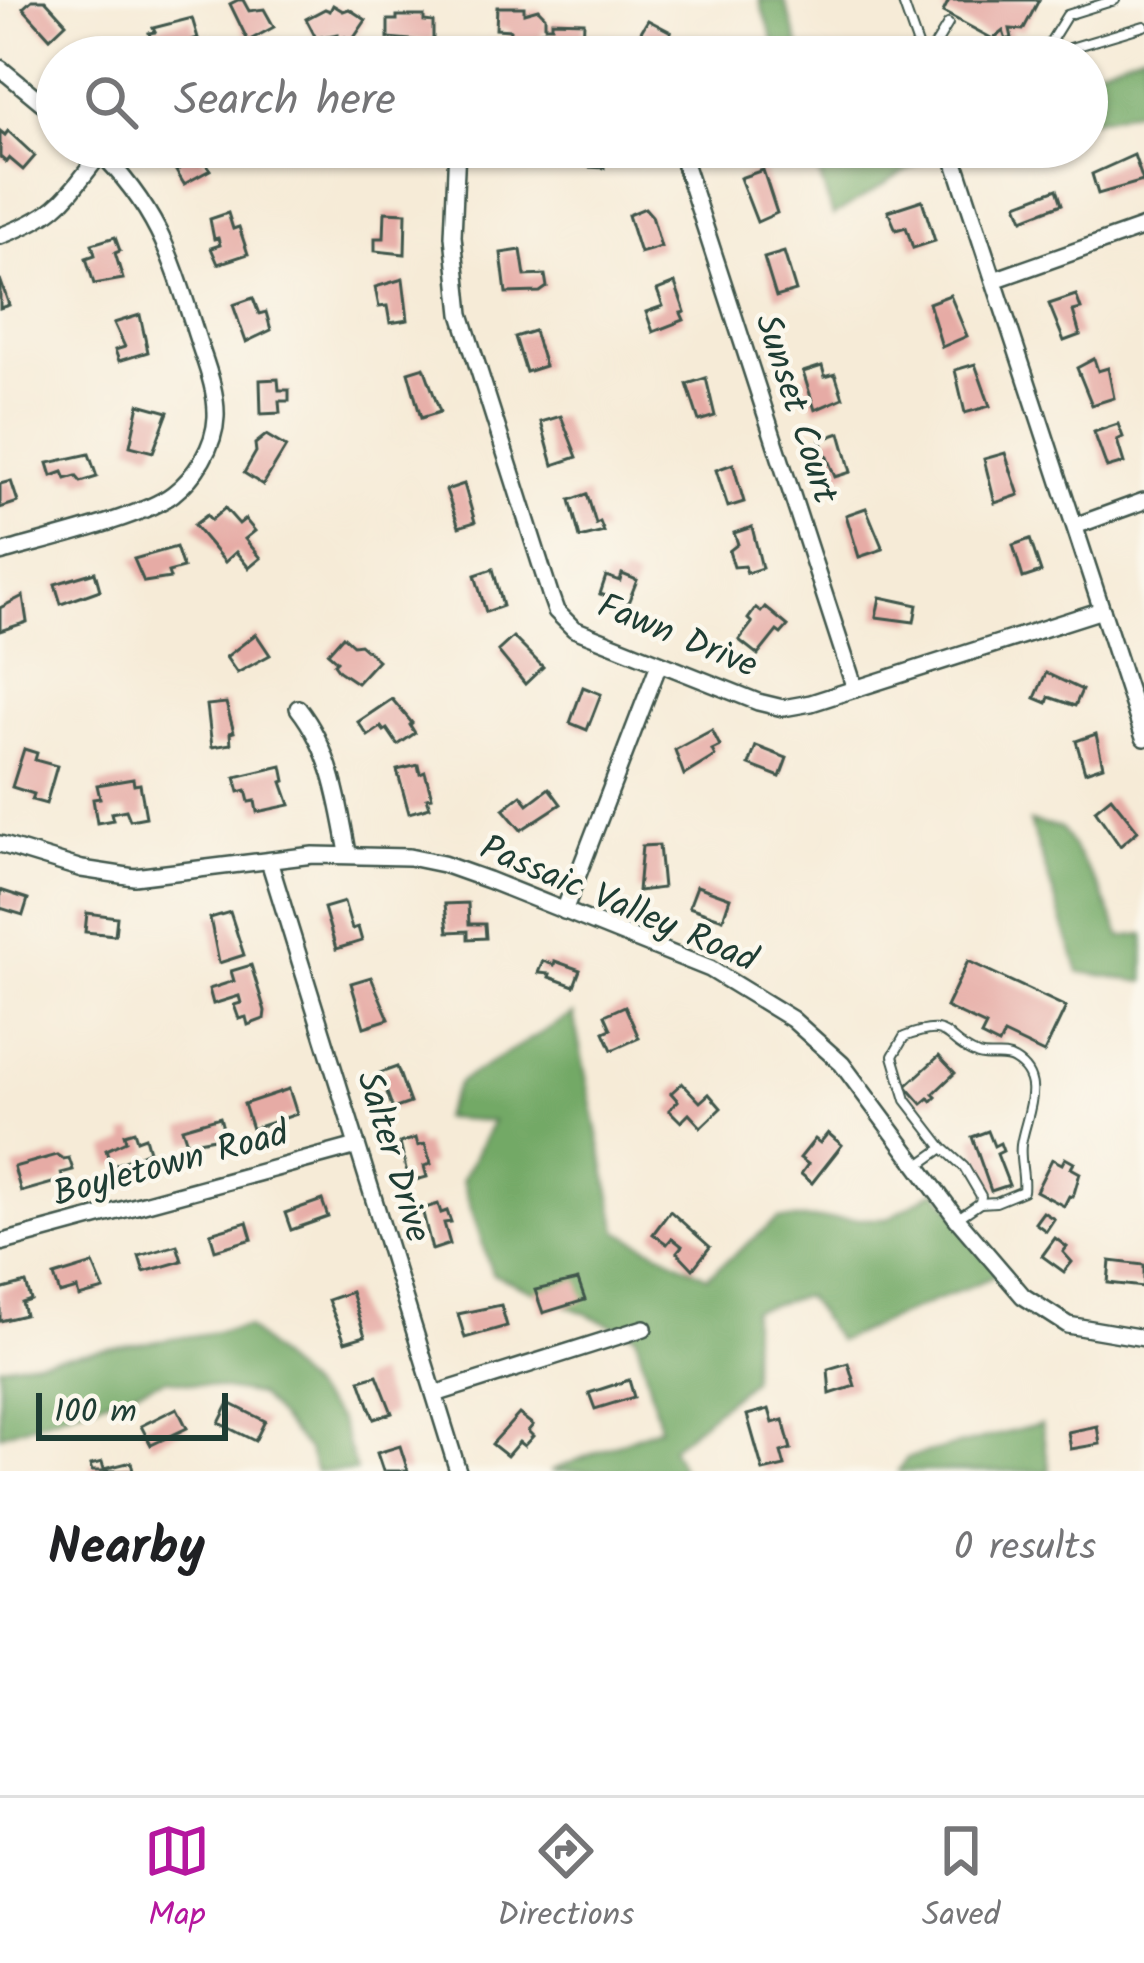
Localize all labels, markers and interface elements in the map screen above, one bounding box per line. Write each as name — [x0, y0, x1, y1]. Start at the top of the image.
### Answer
search box — [36, 36, 1108, 168]
text: Search here — [174, 66, 396, 138]
icon: search — [78, 69, 144, 135]
street label: Sunset Court — [738, 307, 853, 512]
street label: Fawn Drive — [588, 579, 766, 695]
street label: Passaic Valley Road — [470, 821, 767, 990]
street label: Salter Drive — [339, 1064, 445, 1250]
street label: Boyletown Road — [47, 1106, 296, 1224]
scale bar — [36, 1387, 228, 1440]
text: 100 m — [54, 1387, 137, 1440]
text: Nearby — [48, 1509, 205, 1590]
text: 0 results — [954, 1518, 1096, 1580]
tab: Map — [144, 1818, 210, 1943]
tab: Directions — [497, 1818, 634, 1943]
tab: Saved — [922, 1818, 1000, 1943]

